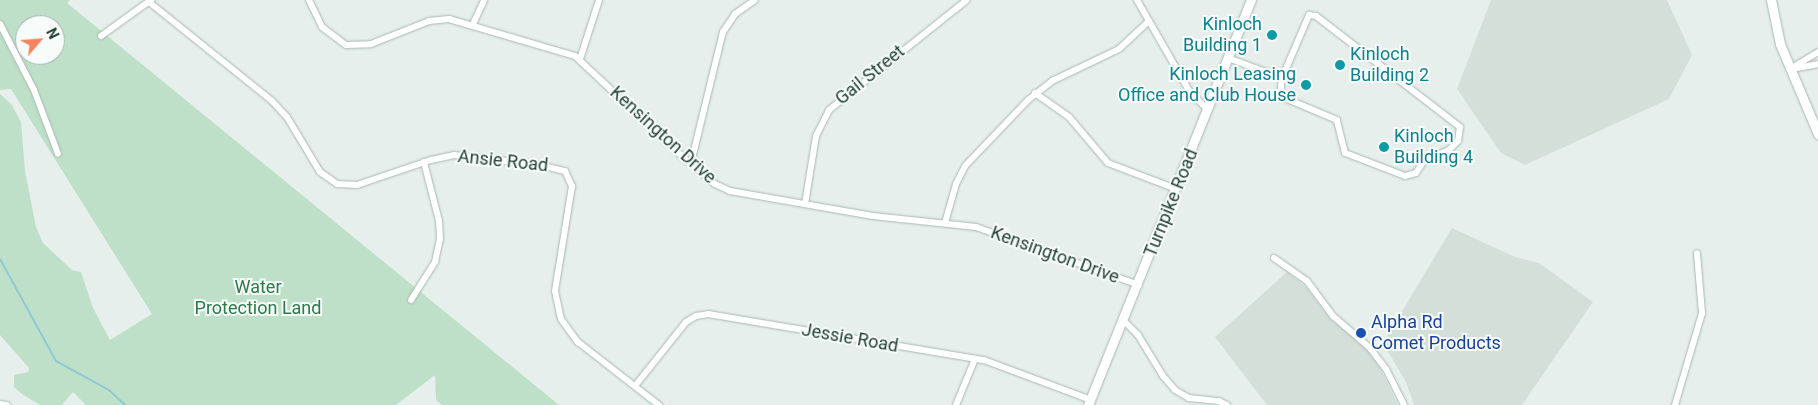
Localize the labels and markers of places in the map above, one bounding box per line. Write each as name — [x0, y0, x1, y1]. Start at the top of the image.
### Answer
place label: Kinloch Building 1 — [1183, 14, 1262, 56]
marker: Kinloch Building 1 — [1266, 29, 1278, 41]
place label: Kinloch Building 2 — [1350, 44, 1429, 86]
marker: Kinloch Building 2 — [1334, 59, 1346, 71]
place label: Kinloch Leasing Office and Club House — [1118, 64, 1296, 106]
marker: Kinloch Leasing Office and Club House — [1300, 79, 1312, 91]
place label: Kinloch Building 4 — [1394, 126, 1473, 168]
marker: Kinloch Building 4 — [1378, 141, 1390, 153]
place label: Alpha Rd Comet Products — [1371, 312, 1501, 354]
marker: Alpha Rd Comet Products — [1355, 327, 1367, 339]

